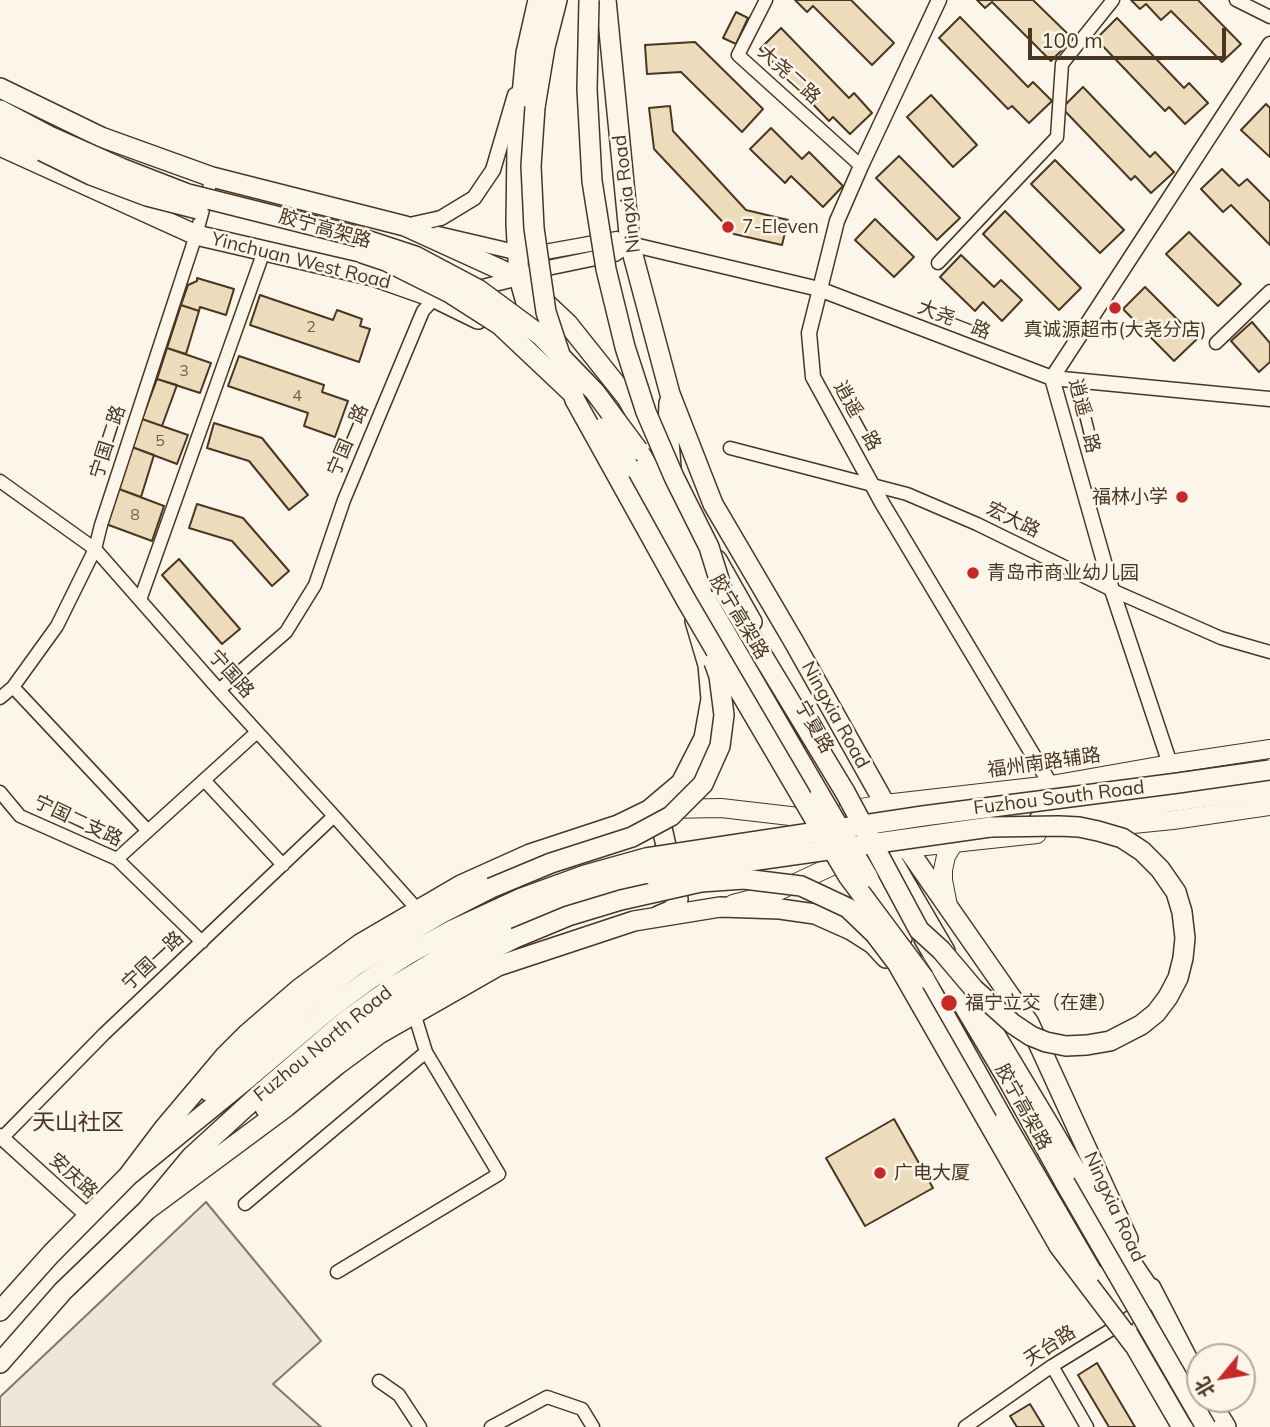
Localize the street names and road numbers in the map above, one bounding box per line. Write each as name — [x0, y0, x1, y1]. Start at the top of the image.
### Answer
street label: 大尧二路 — [753, 41, 825, 109]
street label: Ningxia Road — [608, 134, 646, 254]
street label: 胶宁高架路 — [276, 205, 374, 253]
street label: Yinchuan West Road — [209, 228, 393, 294]
street label: 大尧一路 — [914, 296, 994, 344]
street label: 逍遥二路 — [1064, 376, 1104, 456]
street label: 逍遥一路 — [829, 377, 885, 455]
street label: 宁国一路 — [323, 401, 373, 479]
street label: 宁国二路 — [85, 402, 131, 482]
street label: 宏大路 — [982, 497, 1044, 543]
street label: 胶宁高架路 — [705, 570, 773, 664]
street label: 宁国路 — [203, 645, 259, 703]
street label: Ningxia Road — [796, 657, 874, 773]
street label: 宁夏路 — [790, 697, 838, 757]
street label: 福州南路辅路 — [986, 744, 1102, 782]
street label: Fuzhou South Road — [972, 776, 1146, 820]
street label: 宁国二支路 — [30, 791, 126, 851]
street label: 宁国一路 — [117, 927, 189, 995]
street label: Fuzhou North Road — [249, 981, 397, 1107]
street label: 胶宁高架路 — [990, 1060, 1056, 1154]
street label: 安庆路 — [44, 1148, 102, 1204]
street label: Ningxia Road — [1079, 1148, 1149, 1266]
street label: 天台路 — [1020, 1321, 1080, 1371]

